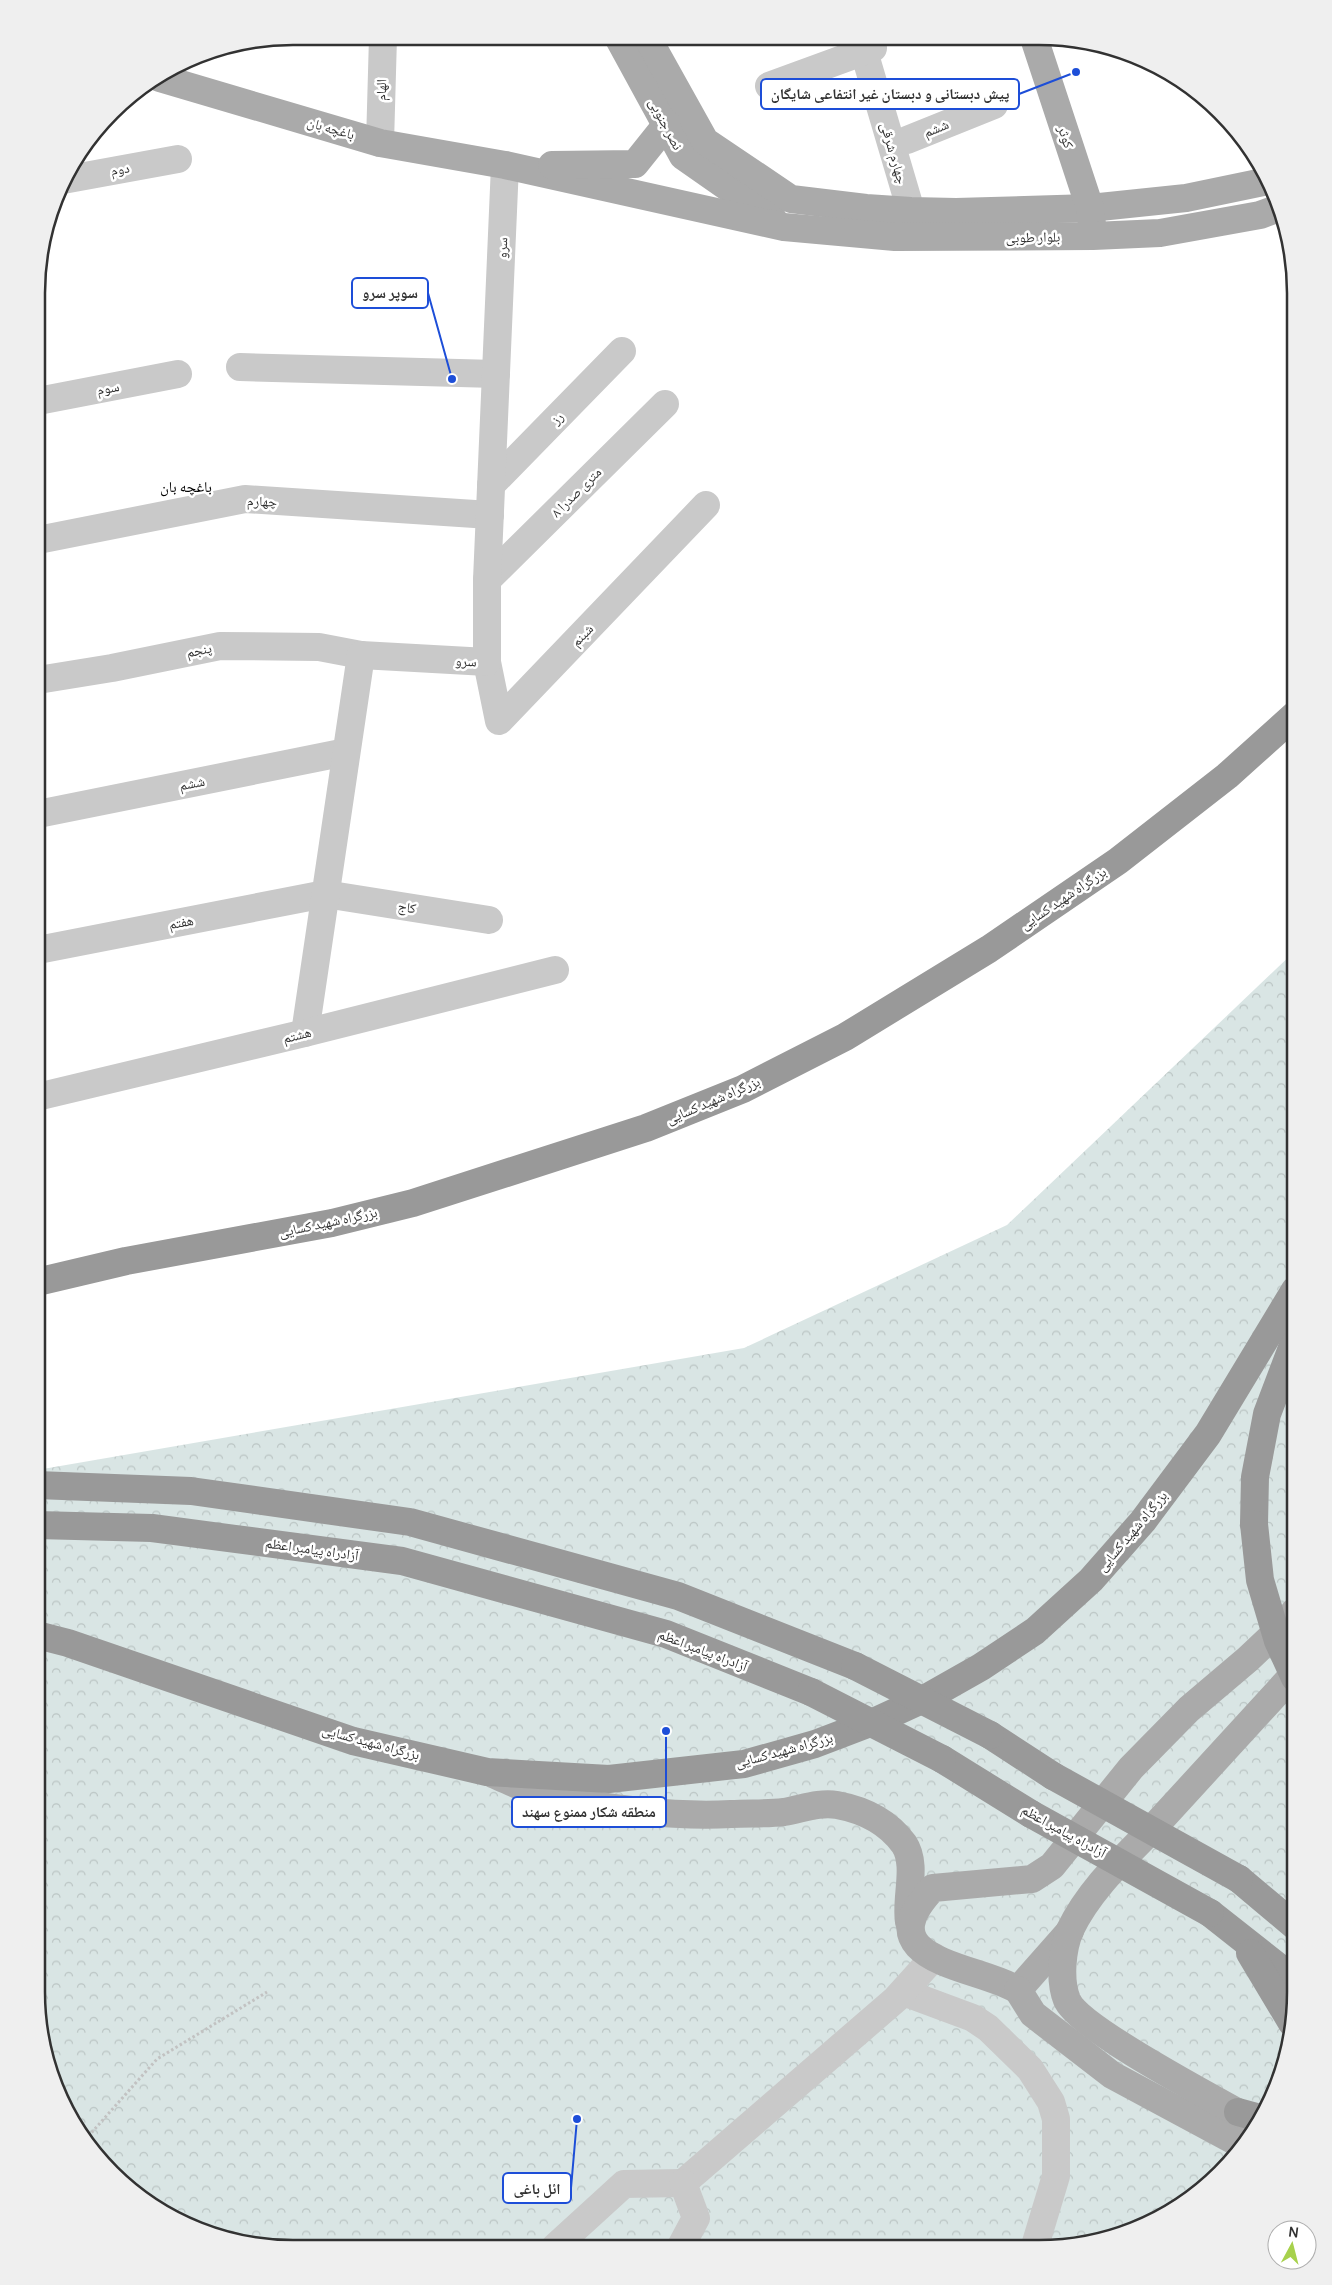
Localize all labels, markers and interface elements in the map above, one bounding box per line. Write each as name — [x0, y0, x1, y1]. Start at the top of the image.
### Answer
street label: الهام — [371, 79, 391, 101]
callout: پیش دبستانی و دبستان غیر انتفاعی شایگان — [761, 79, 1019, 109]
text: پیش دبستانی و دبستان غیر انتفاعی شایگان — [771, 83, 1009, 104]
street label: نصر جنوبی — [645, 94, 688, 153]
street label: باغچه بان — [305, 112, 357, 143]
street label: ششم — [920, 114, 952, 142]
street label: چهارم شرقی — [876, 120, 912, 186]
street label: کوثر — [1054, 122, 1079, 151]
street label: دوم — [109, 157, 131, 181]
street label: بلوار طوبی — [1006, 227, 1061, 246]
street label: سرو — [492, 237, 511, 259]
callout: سوپر سرو — [352, 278, 428, 308]
text: سوپر سرو — [362, 282, 418, 303]
street label: سوم — [95, 376, 121, 400]
street label: رز — [545, 407, 567, 429]
street label: ۸ متری صدرا — [546, 462, 605, 521]
district label: باغچه بان — [160, 476, 212, 497]
street label: چهارم — [247, 490, 277, 512]
street label: شبنم — [566, 619, 598, 651]
street label: پنجم — [184, 638, 214, 662]
street label: سرو — [455, 650, 477, 671]
street label: ششم — [177, 771, 207, 795]
street label: بزرگراه شهید کسایی — [1016, 862, 1110, 934]
street label: کاج — [396, 896, 418, 918]
street label: هفتم — [167, 910, 195, 934]
street label: هشتم — [281, 1022, 313, 1048]
street label: بزرگراه شهید کسایی — [663, 1071, 763, 1128]
street label: بزرگراه شهید کسایی — [277, 1202, 379, 1241]
street label: بزرگراه شهید کسایی — [1092, 1486, 1171, 1575]
street label: آزادراه پیامبر اعظم — [264, 1533, 360, 1566]
street label: آزادراه پیامبر اعظم — [656, 1624, 751, 1676]
street label: بزرگراه شهید کسایی — [320, 1719, 422, 1764]
street label: بزرگراه شهید کسایی — [733, 1727, 835, 1772]
callout: منطقه شکار ممنوع سهند — [512, 1797, 666, 1827]
street label: آزادراه پیامبر اعظم — [1018, 1799, 1110, 1863]
text: منطقه شکار ممنوع سهند — [522, 1801, 656, 1822]
callout: ائل باغی — [503, 2173, 571, 2203]
text: ائل باغی — [513, 2178, 561, 2199]
north arrow — [1267, 2220, 1317, 2270]
text: N — [1287, 2222, 1300, 2242]

